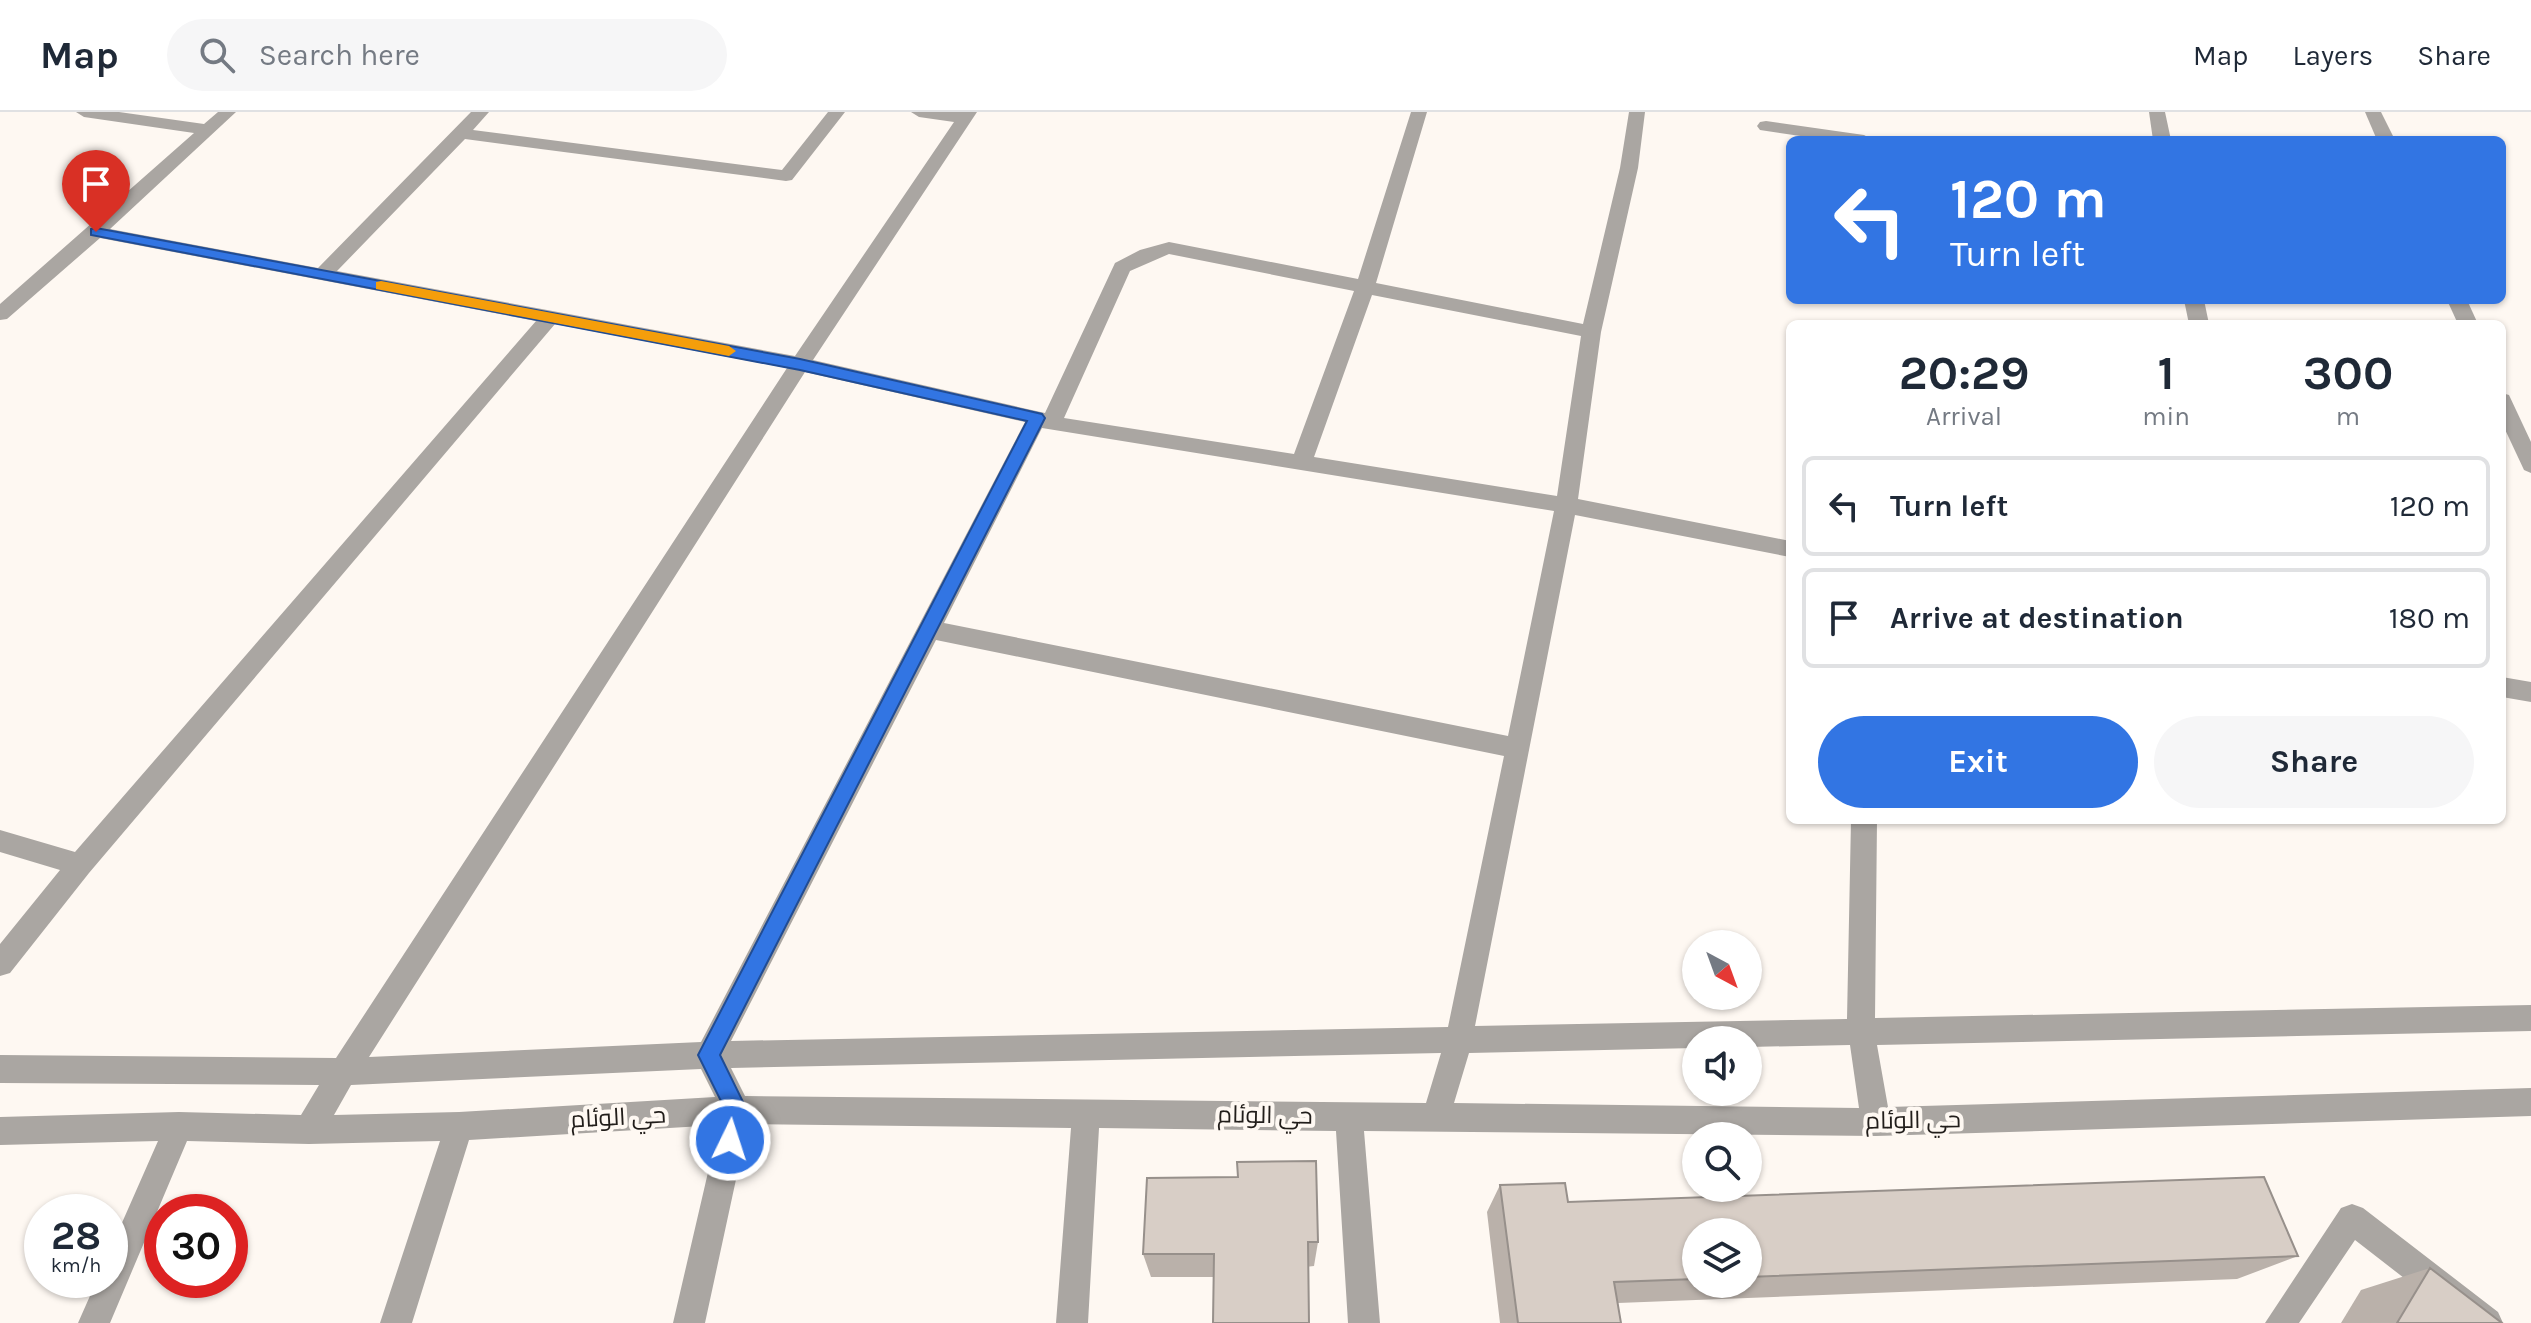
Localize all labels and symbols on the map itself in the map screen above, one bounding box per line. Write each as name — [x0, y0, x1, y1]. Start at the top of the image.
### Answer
pin — [62, 150, 130, 232]
north arrow — [1682, 930, 1762, 1010]
position arrow — [688, 1098, 772, 1182]
street label: حي الوئام — [1217, 1100, 1313, 1135]
street label: حي الوئام — [569, 1101, 667, 1138]
street label: حي الوئام — [1865, 1105, 1961, 1140]
speed limit sign: 30 — [144, 1194, 248, 1298]

